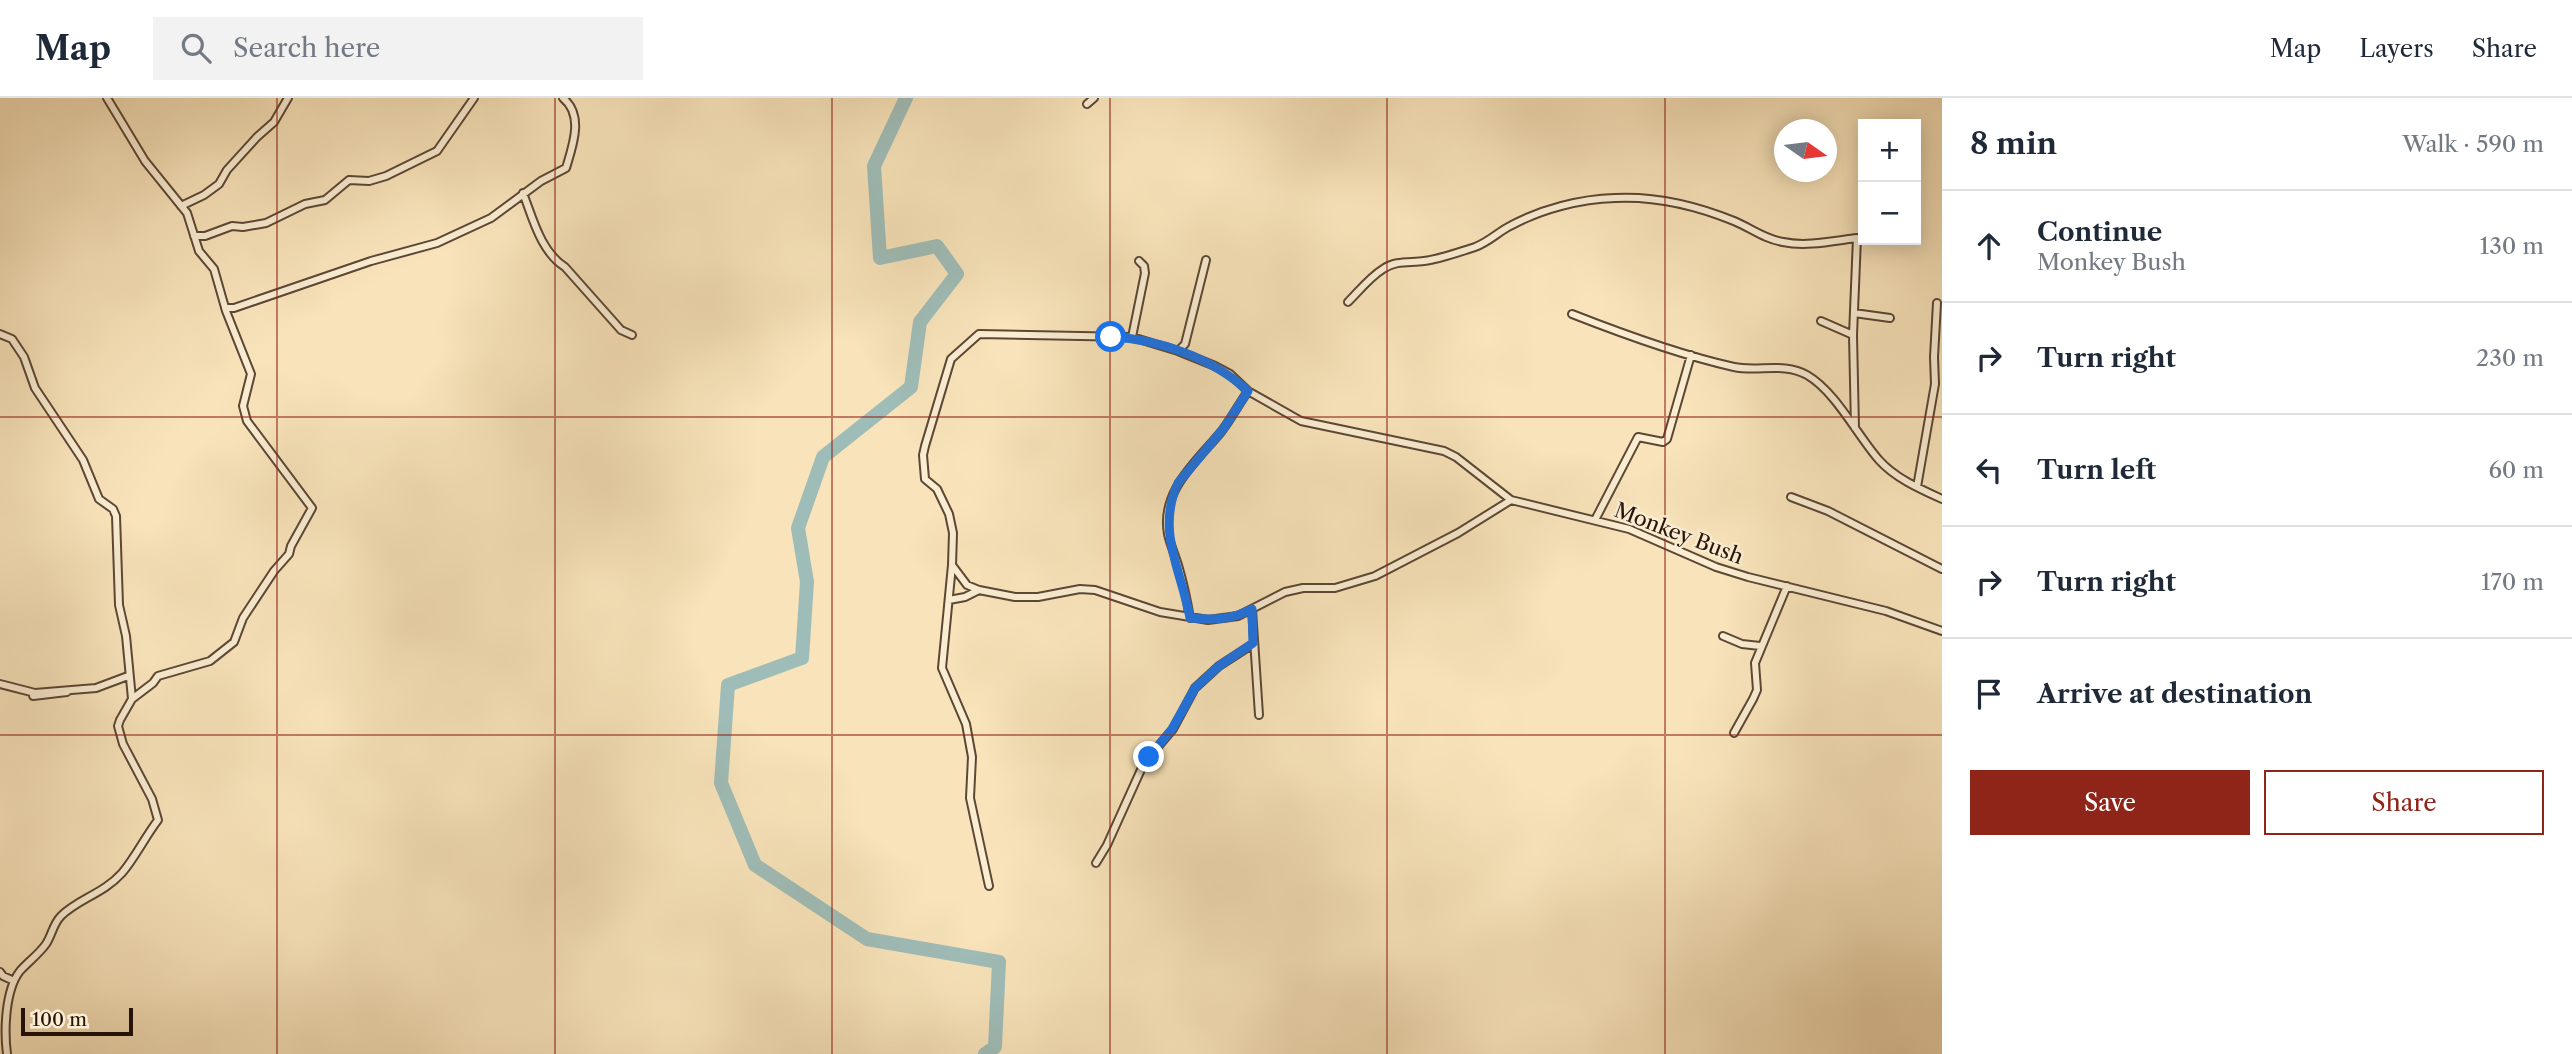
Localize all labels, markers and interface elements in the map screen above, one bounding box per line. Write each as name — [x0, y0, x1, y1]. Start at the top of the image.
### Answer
search box — [153, 17, 643, 80]
text: Map — [35, 28, 111, 69]
icon: search — [177, 29, 215, 67]
text: Search here — [233, 32, 380, 64]
text: Map — [2270, 34, 2321, 63]
text: Layers — [2359, 34, 2434, 63]
text: Share — [2472, 34, 2537, 63]
north arrow — [1774, 119, 1837, 182]
map controls — [1858, 119, 1921, 245]
button: + — [1858, 119, 1921, 182]
text: 8 min — [1970, 125, 2057, 162]
text: Walk · 590 m — [2402, 130, 2544, 158]
button: − — [1858, 182, 1921, 245]
text: Continue — [2037, 216, 2162, 248]
icon: ahead — [1970, 227, 2008, 265]
text: 130 m — [2480, 232, 2544, 260]
text: Monkey Bush — [2037, 248, 2186, 276]
route start — [1095, 321, 1126, 352]
icon: right — [1970, 339, 2008, 377]
text: Turn right — [2037, 342, 2176, 374]
text: 230 m — [2476, 344, 2544, 372]
icon: left — [1970, 451, 2008, 489]
text: Turn left — [2037, 454, 2156, 486]
text: 60 m — [2488, 456, 2544, 484]
street label: Monkey Bush — [1611, 497, 1747, 569]
icon: right — [1970, 563, 2008, 601]
text: Turn right — [2037, 566, 2176, 598]
text: 170 m — [2481, 568, 2544, 596]
icon: arrive — [1970, 675, 2008, 713]
text: Arrive at destination — [2037, 678, 2312, 710]
route end — [1133, 741, 1164, 772]
button: Save — [1970, 770, 2250, 835]
button: Share — [2264, 770, 2544, 835]
scale bar — [21, 1005, 133, 1037]
text: 100 m — [32, 1008, 87, 1031]

